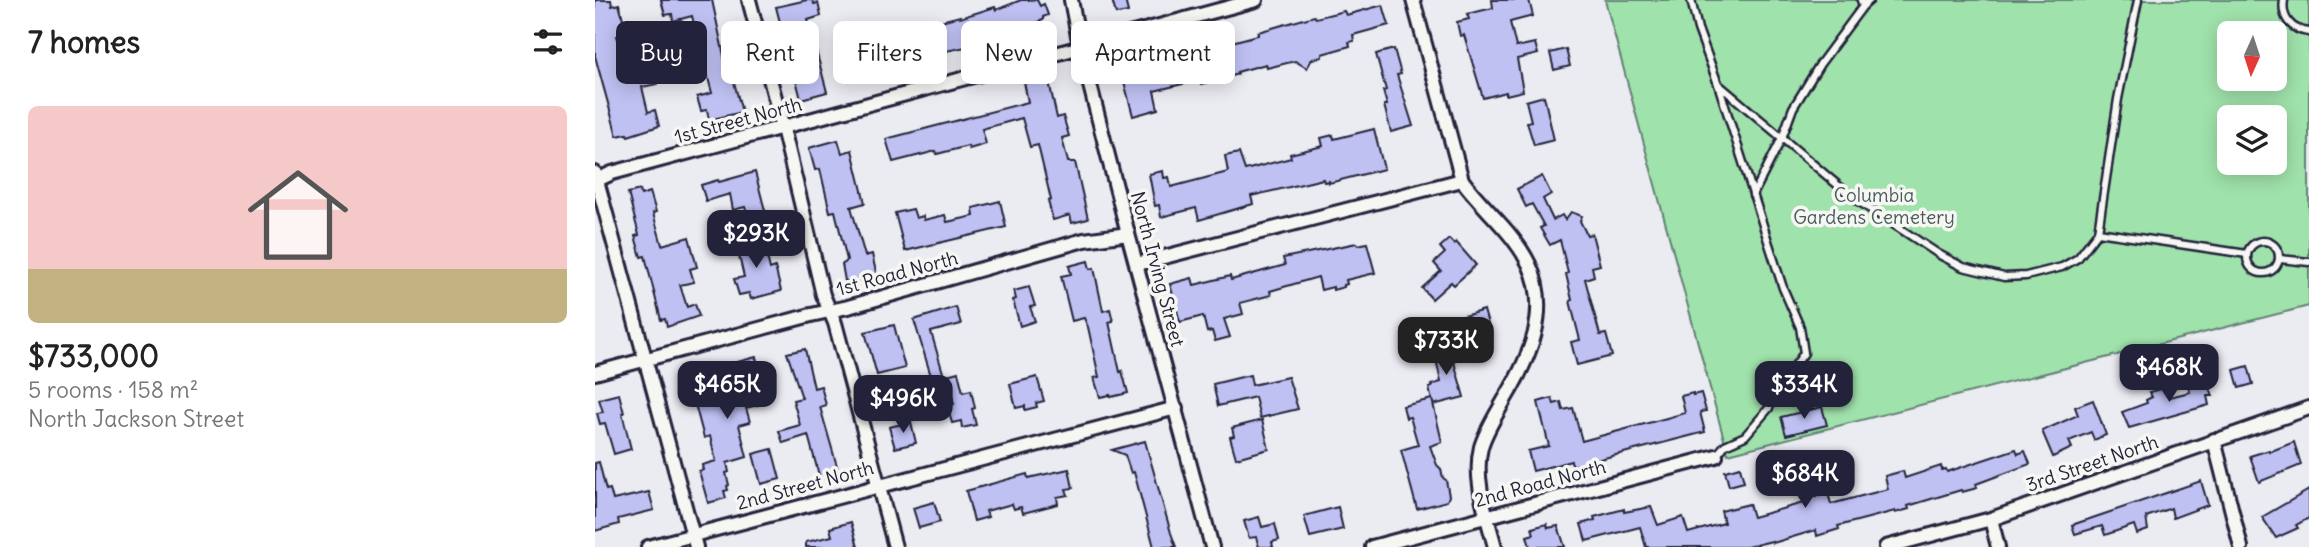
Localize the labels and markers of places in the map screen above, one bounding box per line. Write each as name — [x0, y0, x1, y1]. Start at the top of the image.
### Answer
pin: $293K — [707, 210, 805, 270]
pin: $733K — [1397, 318, 1495, 377]
pin: $468K — [2120, 344, 2218, 404]
pin: $465K — [678, 362, 776, 421]
pin: $334K — [1755, 362, 1853, 421]
pin: $496K — [854, 376, 952, 435]
pin: $684K — [1756, 450, 1854, 510]

